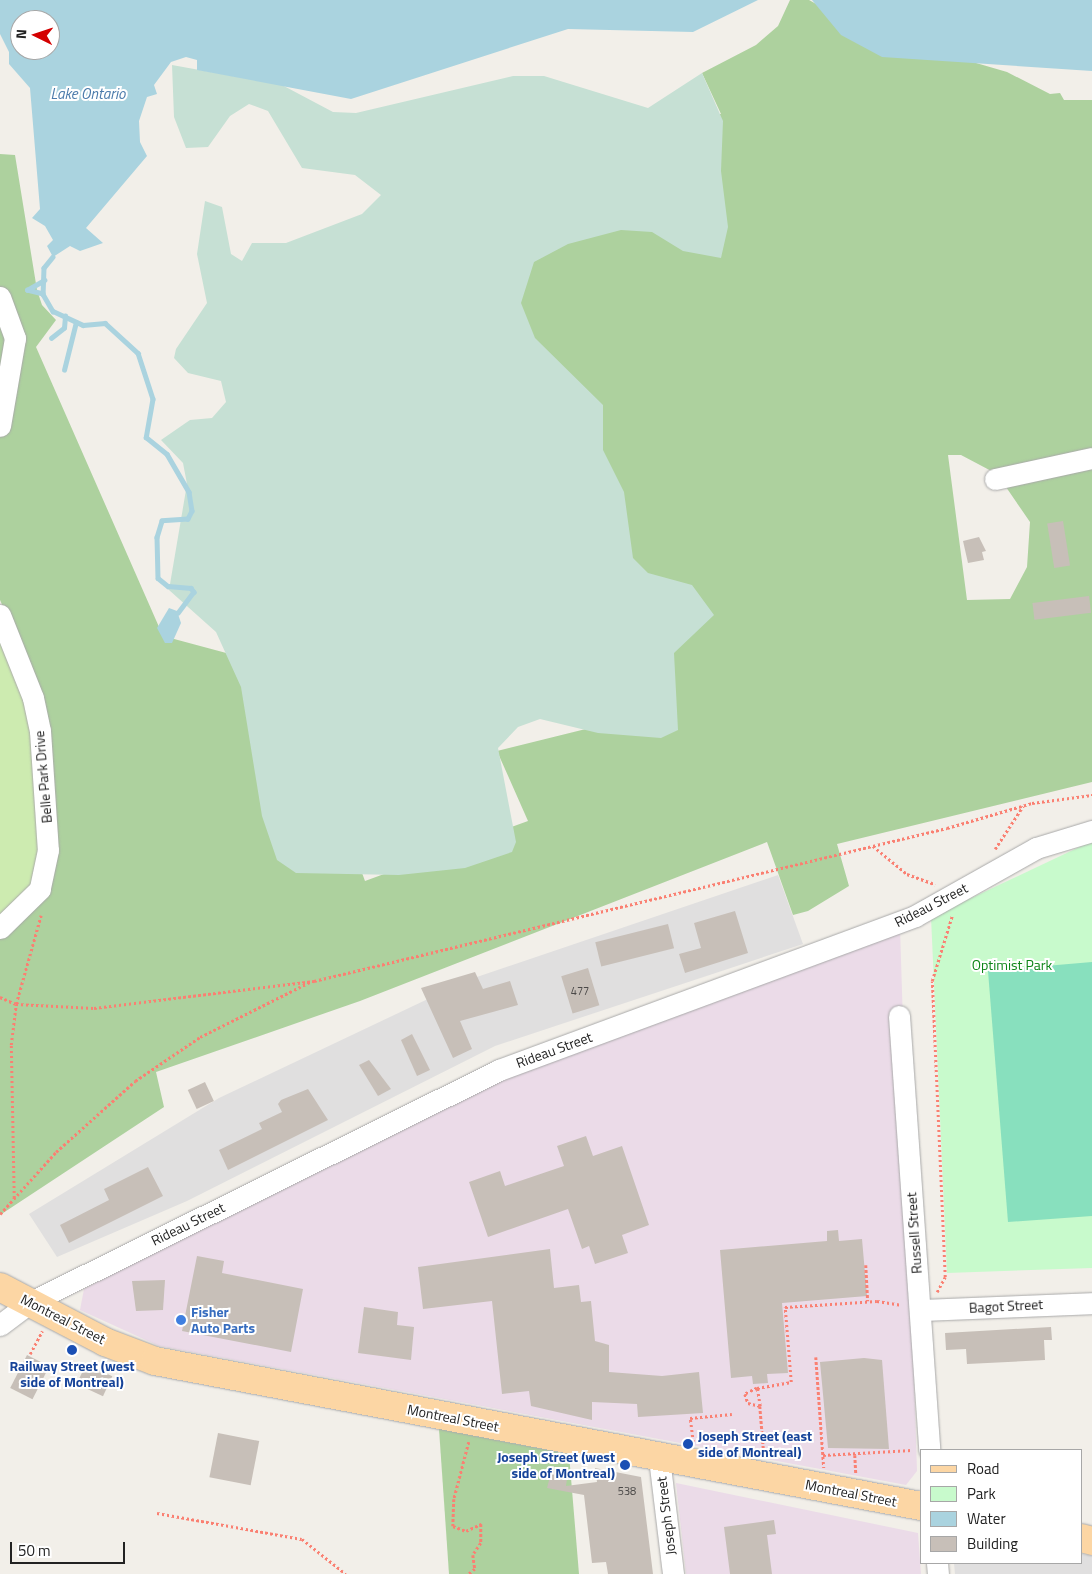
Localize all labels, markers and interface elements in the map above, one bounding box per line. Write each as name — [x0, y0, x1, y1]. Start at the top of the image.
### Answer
north arrow — [10, 10, 60, 60]
text: N — [10, 28, 31, 40]
water label: Lake Ontario — [51, 85, 125, 103]
street label: Belle Park Drive — [31, 730, 55, 824]
street label: Rideau Street — [892, 879, 970, 931]
park label: Optimist Park — [972, 957, 1052, 973]
house number: 477 — [571, 984, 589, 998]
street label: Rideau Street — [514, 1028, 594, 1072]
street label: Russell Street — [903, 1192, 925, 1274]
street label: Rideau Street — [148, 1199, 228, 1249]
street label: Montreal Street — [18, 1290, 108, 1348]
street label: Bagot Street — [968, 1296, 1044, 1316]
place label: Fisher Auto Parts — [191, 1304, 255, 1336]
marker: Fisher Auto Parts — [175, 1314, 187, 1326]
marker: Railway Street (west side of Montreal) — [66, 1344, 78, 1356]
place label: Railway Street (west side of Montreal) — [9, 1358, 135, 1390]
street label: Montreal Street — [406, 1401, 500, 1435]
place label: Joseph Street (east side of Montreal) — [698, 1428, 812, 1460]
marker: Joseph Street (east side of Montreal) — [682, 1438, 694, 1450]
place label: Joseph Street (west side of Montreal) — [497, 1449, 615, 1481]
legend — [920, 1449, 1082, 1564]
text: Road — [967, 1457, 999, 1480]
marker: Joseph Street (west side of Montreal) — [619, 1459, 631, 1471]
street label: Joseph Street — [653, 1476, 679, 1556]
street label: Montreal Street — [804, 1476, 898, 1510]
text: Park — [967, 1482, 996, 1505]
house number: 538 — [618, 1484, 636, 1498]
text: Water — [967, 1507, 1006, 1530]
scale bar — [12, 1532, 128, 1564]
text: Building — [967, 1532, 1018, 1555]
text: 50 m — [18, 1539, 51, 1562]

